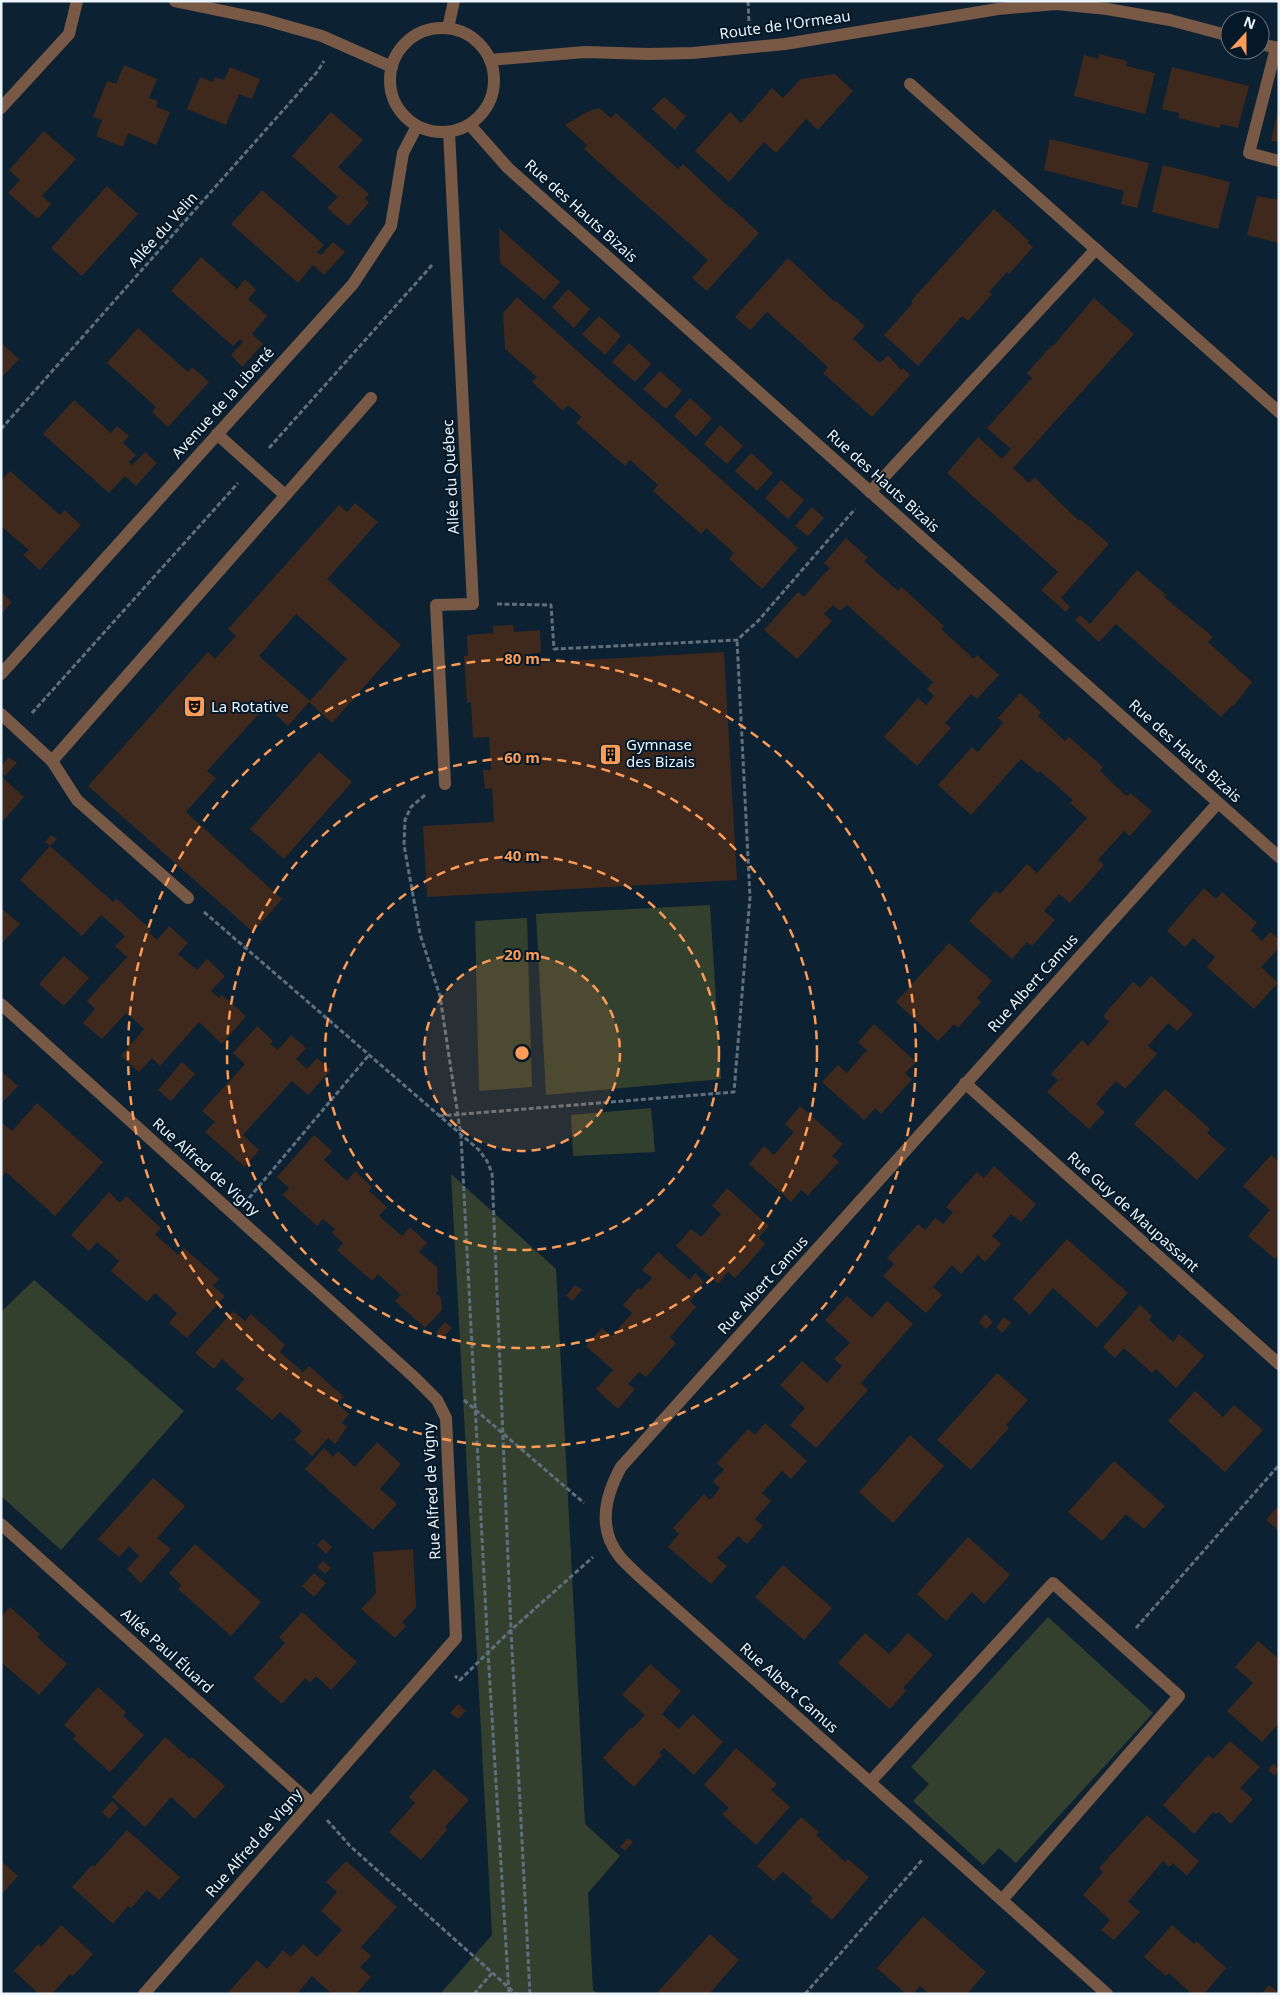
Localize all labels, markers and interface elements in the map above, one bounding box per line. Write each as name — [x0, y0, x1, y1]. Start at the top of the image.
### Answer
street label: Route de l'Ormeau — [718, 5, 852, 43]
north arrow — [1220, 10, 1270, 60]
text: N — [1241, 11, 1259, 33]
street label: Rue des Hauts Bizais — [521, 154, 642, 266]
street label: Allée du Velin — [123, 187, 201, 271]
street label: Avenue de la Liberté — [167, 342, 278, 462]
street label: Allée du Québec — [437, 419, 463, 535]
street label: Rue des Hauts Bizais — [823, 424, 944, 536]
text: 80 m — [504, 648, 540, 668]
street label: Rue des Hauts Bizais — [1125, 694, 1246, 806]
theatre icon: La Rotative — [183, 695, 207, 719]
place label: La Rotative — [211, 696, 289, 716]
place label: Gymnase des Bizais — [626, 734, 695, 771]
building icon: Gymnase des Bizais — [598, 742, 622, 766]
text: 60 m — [504, 747, 540, 767]
text: 40 m — [504, 845, 540, 865]
street label: Rue Albert Camus — [983, 929, 1082, 1036]
text: 20 m — [504, 944, 540, 964]
centre of rings — [513, 1044, 531, 1062]
street label: Rue Alfred de Vigny — [149, 1113, 265, 1220]
street label: Rue Guy de Maupassant — [1064, 1147, 1204, 1276]
street label: Rue Albert Camus — [713, 1231, 812, 1338]
street label: Rue Alfred de Vigny — [417, 1421, 445, 1560]
street label: Allée Paul Éluard — [117, 1603, 218, 1697]
street label: Rue Albert Camus — [736, 1638, 843, 1737]
street label: Rue Alfred de Vigny — [201, 1784, 306, 1901]

